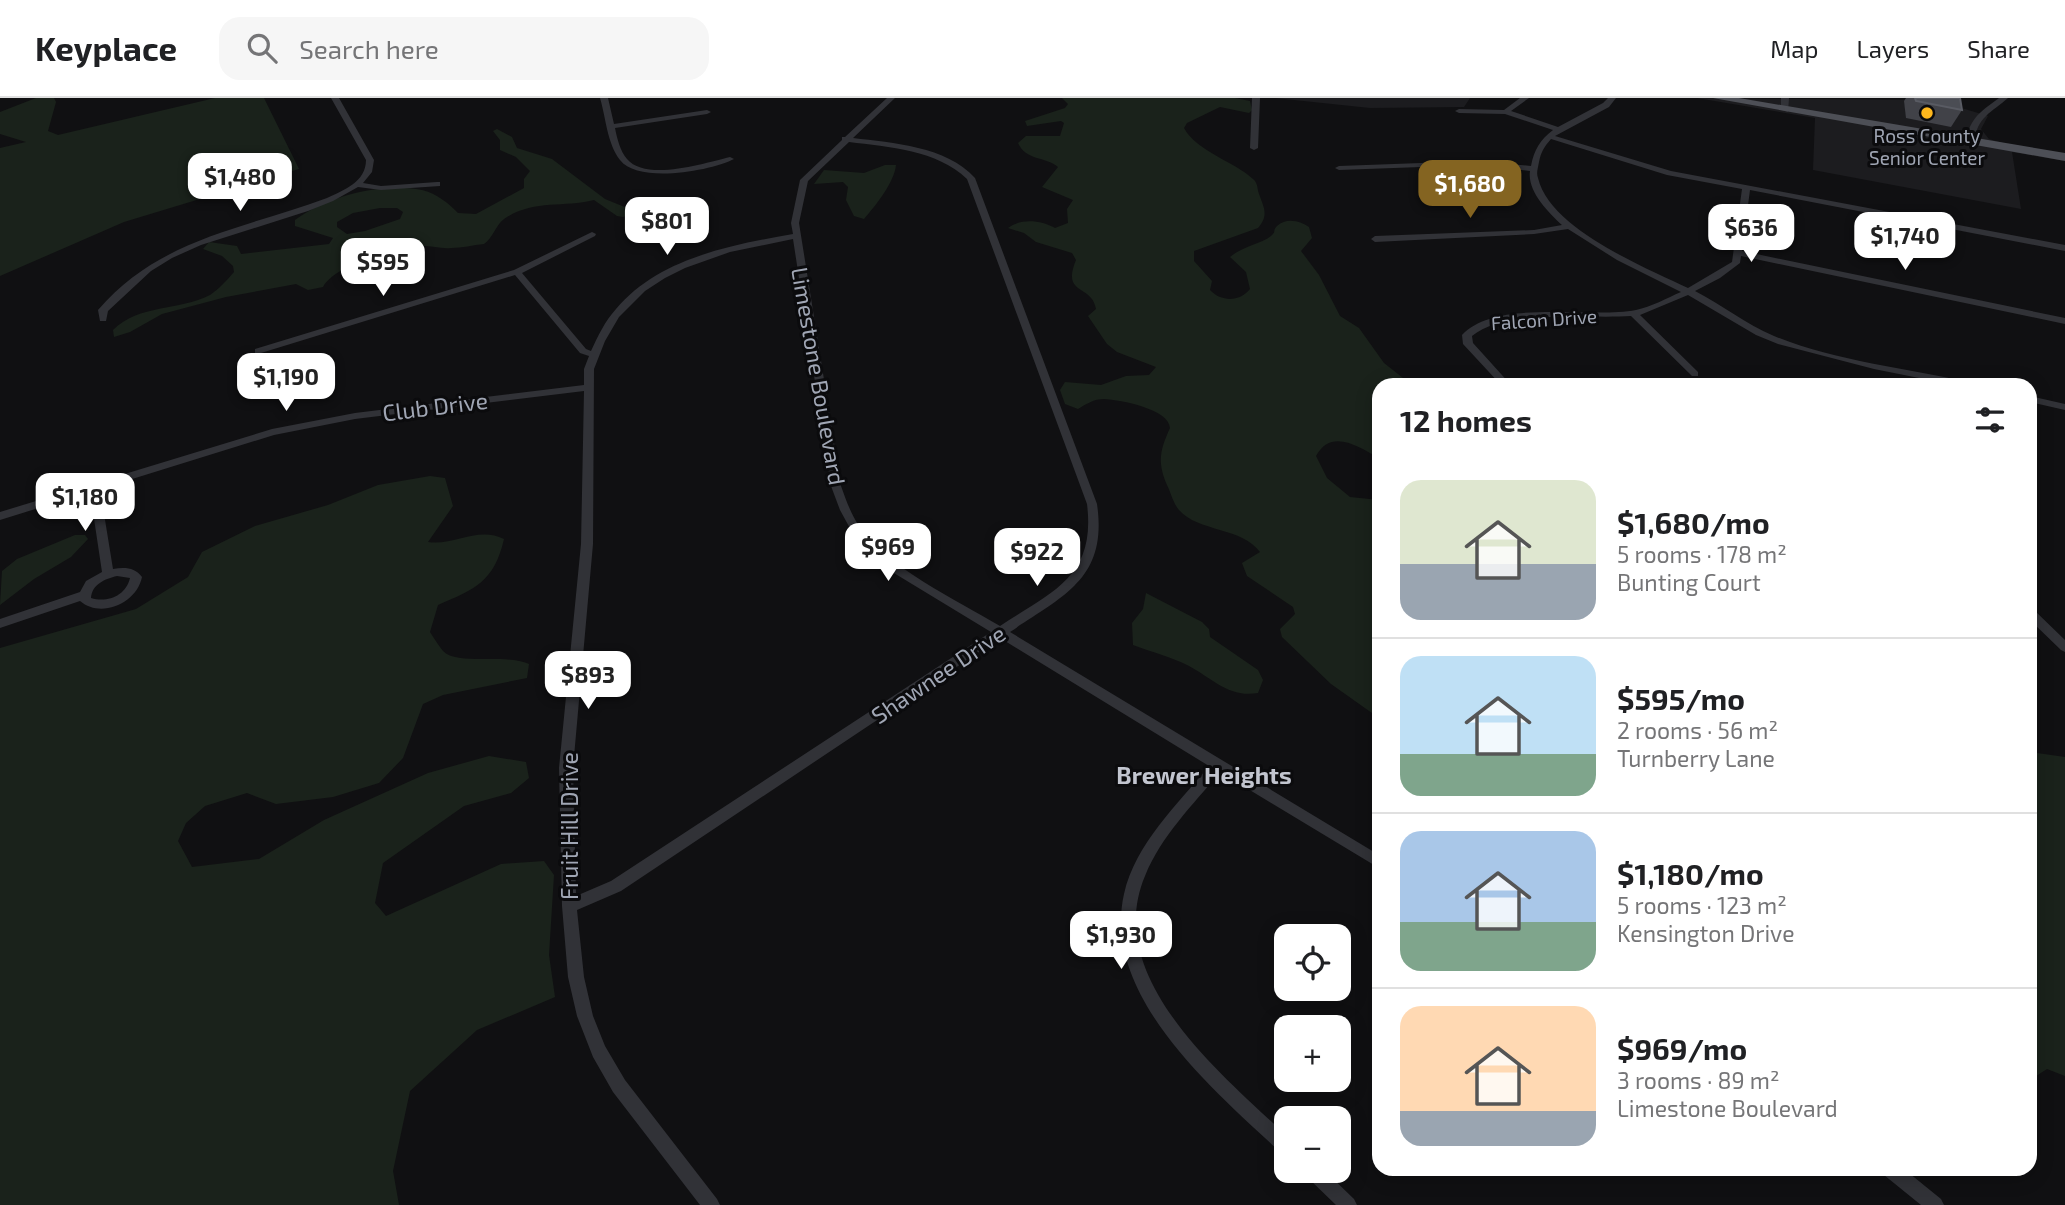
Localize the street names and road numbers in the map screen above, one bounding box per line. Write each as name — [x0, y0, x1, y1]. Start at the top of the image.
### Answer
street label: Limestone Boulevard — [786, 265, 852, 487]
street label: Falcon Drive — [1490, 304, 1598, 334]
street label: Club Drive — [381, 386, 489, 426]
street label: Shawnee Drive — [866, 619, 1010, 729]
street label: Fruit Hill Drive — [555, 752, 583, 900]

